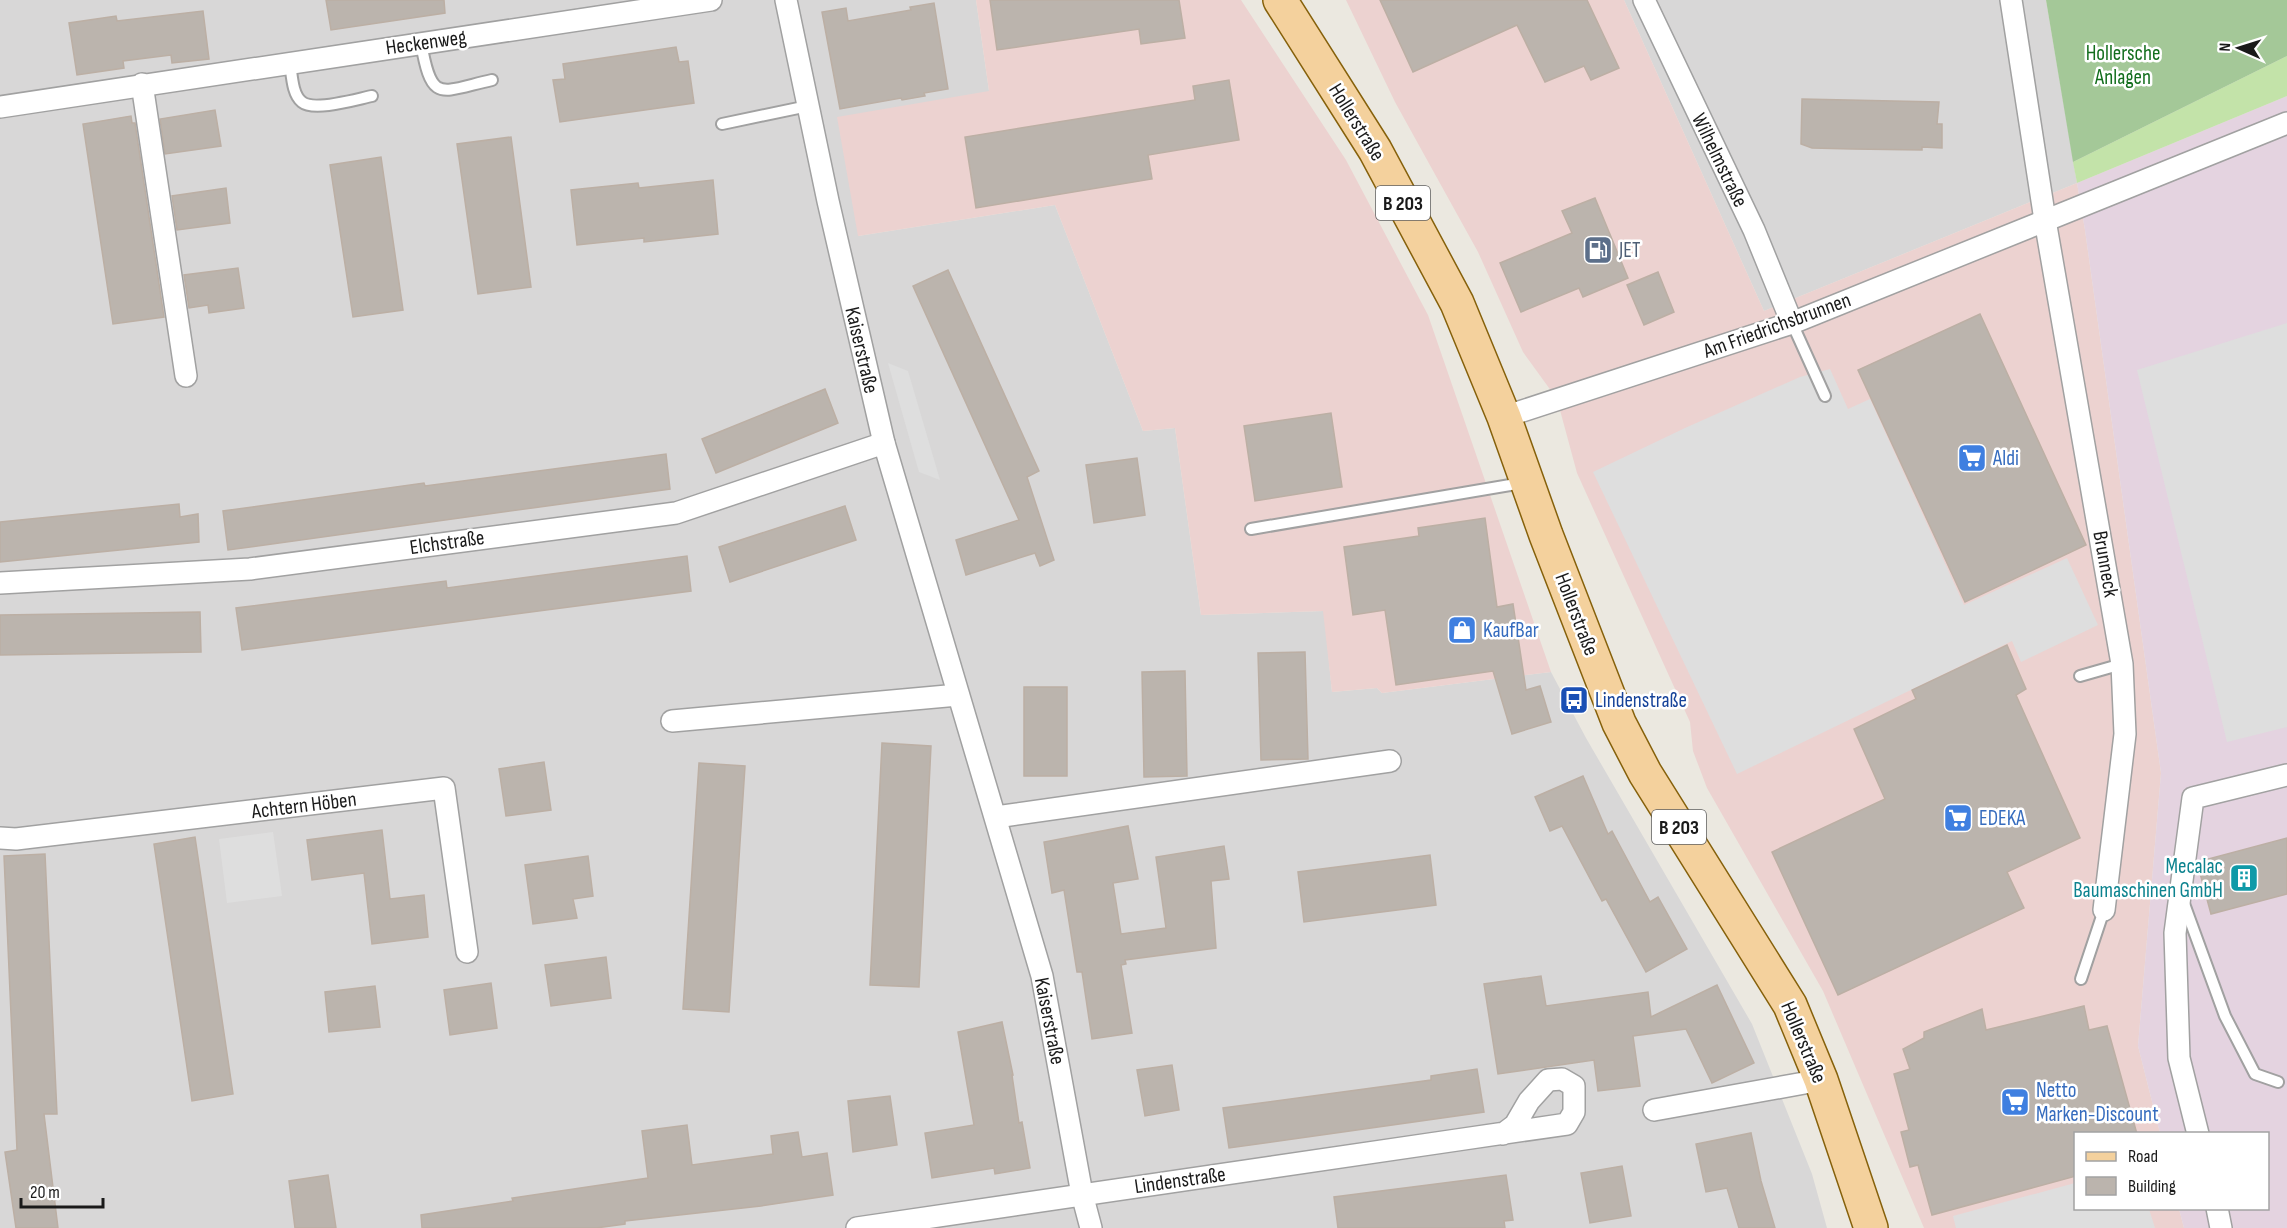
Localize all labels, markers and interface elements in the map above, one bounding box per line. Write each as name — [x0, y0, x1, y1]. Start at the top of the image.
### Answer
north arrow — [2209, 18, 2269, 78]
street label: Heckenweg — [384, 24, 468, 61]
park label: Hollersche Anlagen — [2086, 41, 2160, 90]
text: N — [2216, 43, 2235, 52]
street label: Hollerstraße — [1323, 79, 1390, 166]
street label: Wilhelmstraße — [1686, 109, 1753, 211]
road number: B 203 — [1376, 186, 1430, 220]
fuel station icon: JET — [1582, 234, 1614, 266]
place label: JET — [1618, 238, 1641, 263]
street label: Am Friedrichsbrunnen — [1699, 287, 1854, 364]
street label: Kaiserstraße — [839, 304, 884, 396]
supermarket icon: Aldi — [1956, 442, 1988, 474]
place label: Aldi — [1992, 446, 2019, 471]
street label: Elchstraße — [408, 525, 486, 560]
street label: Brunneck — [2087, 529, 2124, 599]
street label: Hollerstraße — [1549, 569, 1604, 659]
shop icon: KaufBar — [1446, 614, 1478, 646]
place label: KaufBar — [1483, 618, 1539, 643]
bus stop icon: Lindenstraße — [1558, 684, 1590, 716]
place label: Lindenstraße — [1595, 688, 1687, 713]
street label: Achtern Höben — [249, 787, 358, 824]
supermarket icon: EDEKA — [1942, 802, 1974, 834]
place label: EDEKA — [1979, 806, 2026, 831]
road number: B 203 — [1652, 810, 1706, 844]
place label: Mecalac Baumaschinen GmbH — [2073, 854, 2223, 903]
building icon: Mecalac Baumaschinen GmbH — [2228, 862, 2260, 894]
street label: Kaiserstraße — [1029, 975, 1070, 1067]
street label: Hollerstraße — [1775, 998, 1832, 1087]
place label: Netto Marken-Discount — [2036, 1078, 2159, 1127]
supermarket icon: Netto Marken-Discount — [1999, 1086, 2031, 1118]
legend — [2074, 1132, 2269, 1210]
text: Road — [2128, 1146, 2158, 1167]
street label: Lindenstraße — [1133, 1162, 1227, 1199]
scale bar — [21, 1171, 104, 1209]
text: Building — [2128, 1176, 2176, 1197]
text: 20 m — [30, 1182, 60, 1203]

